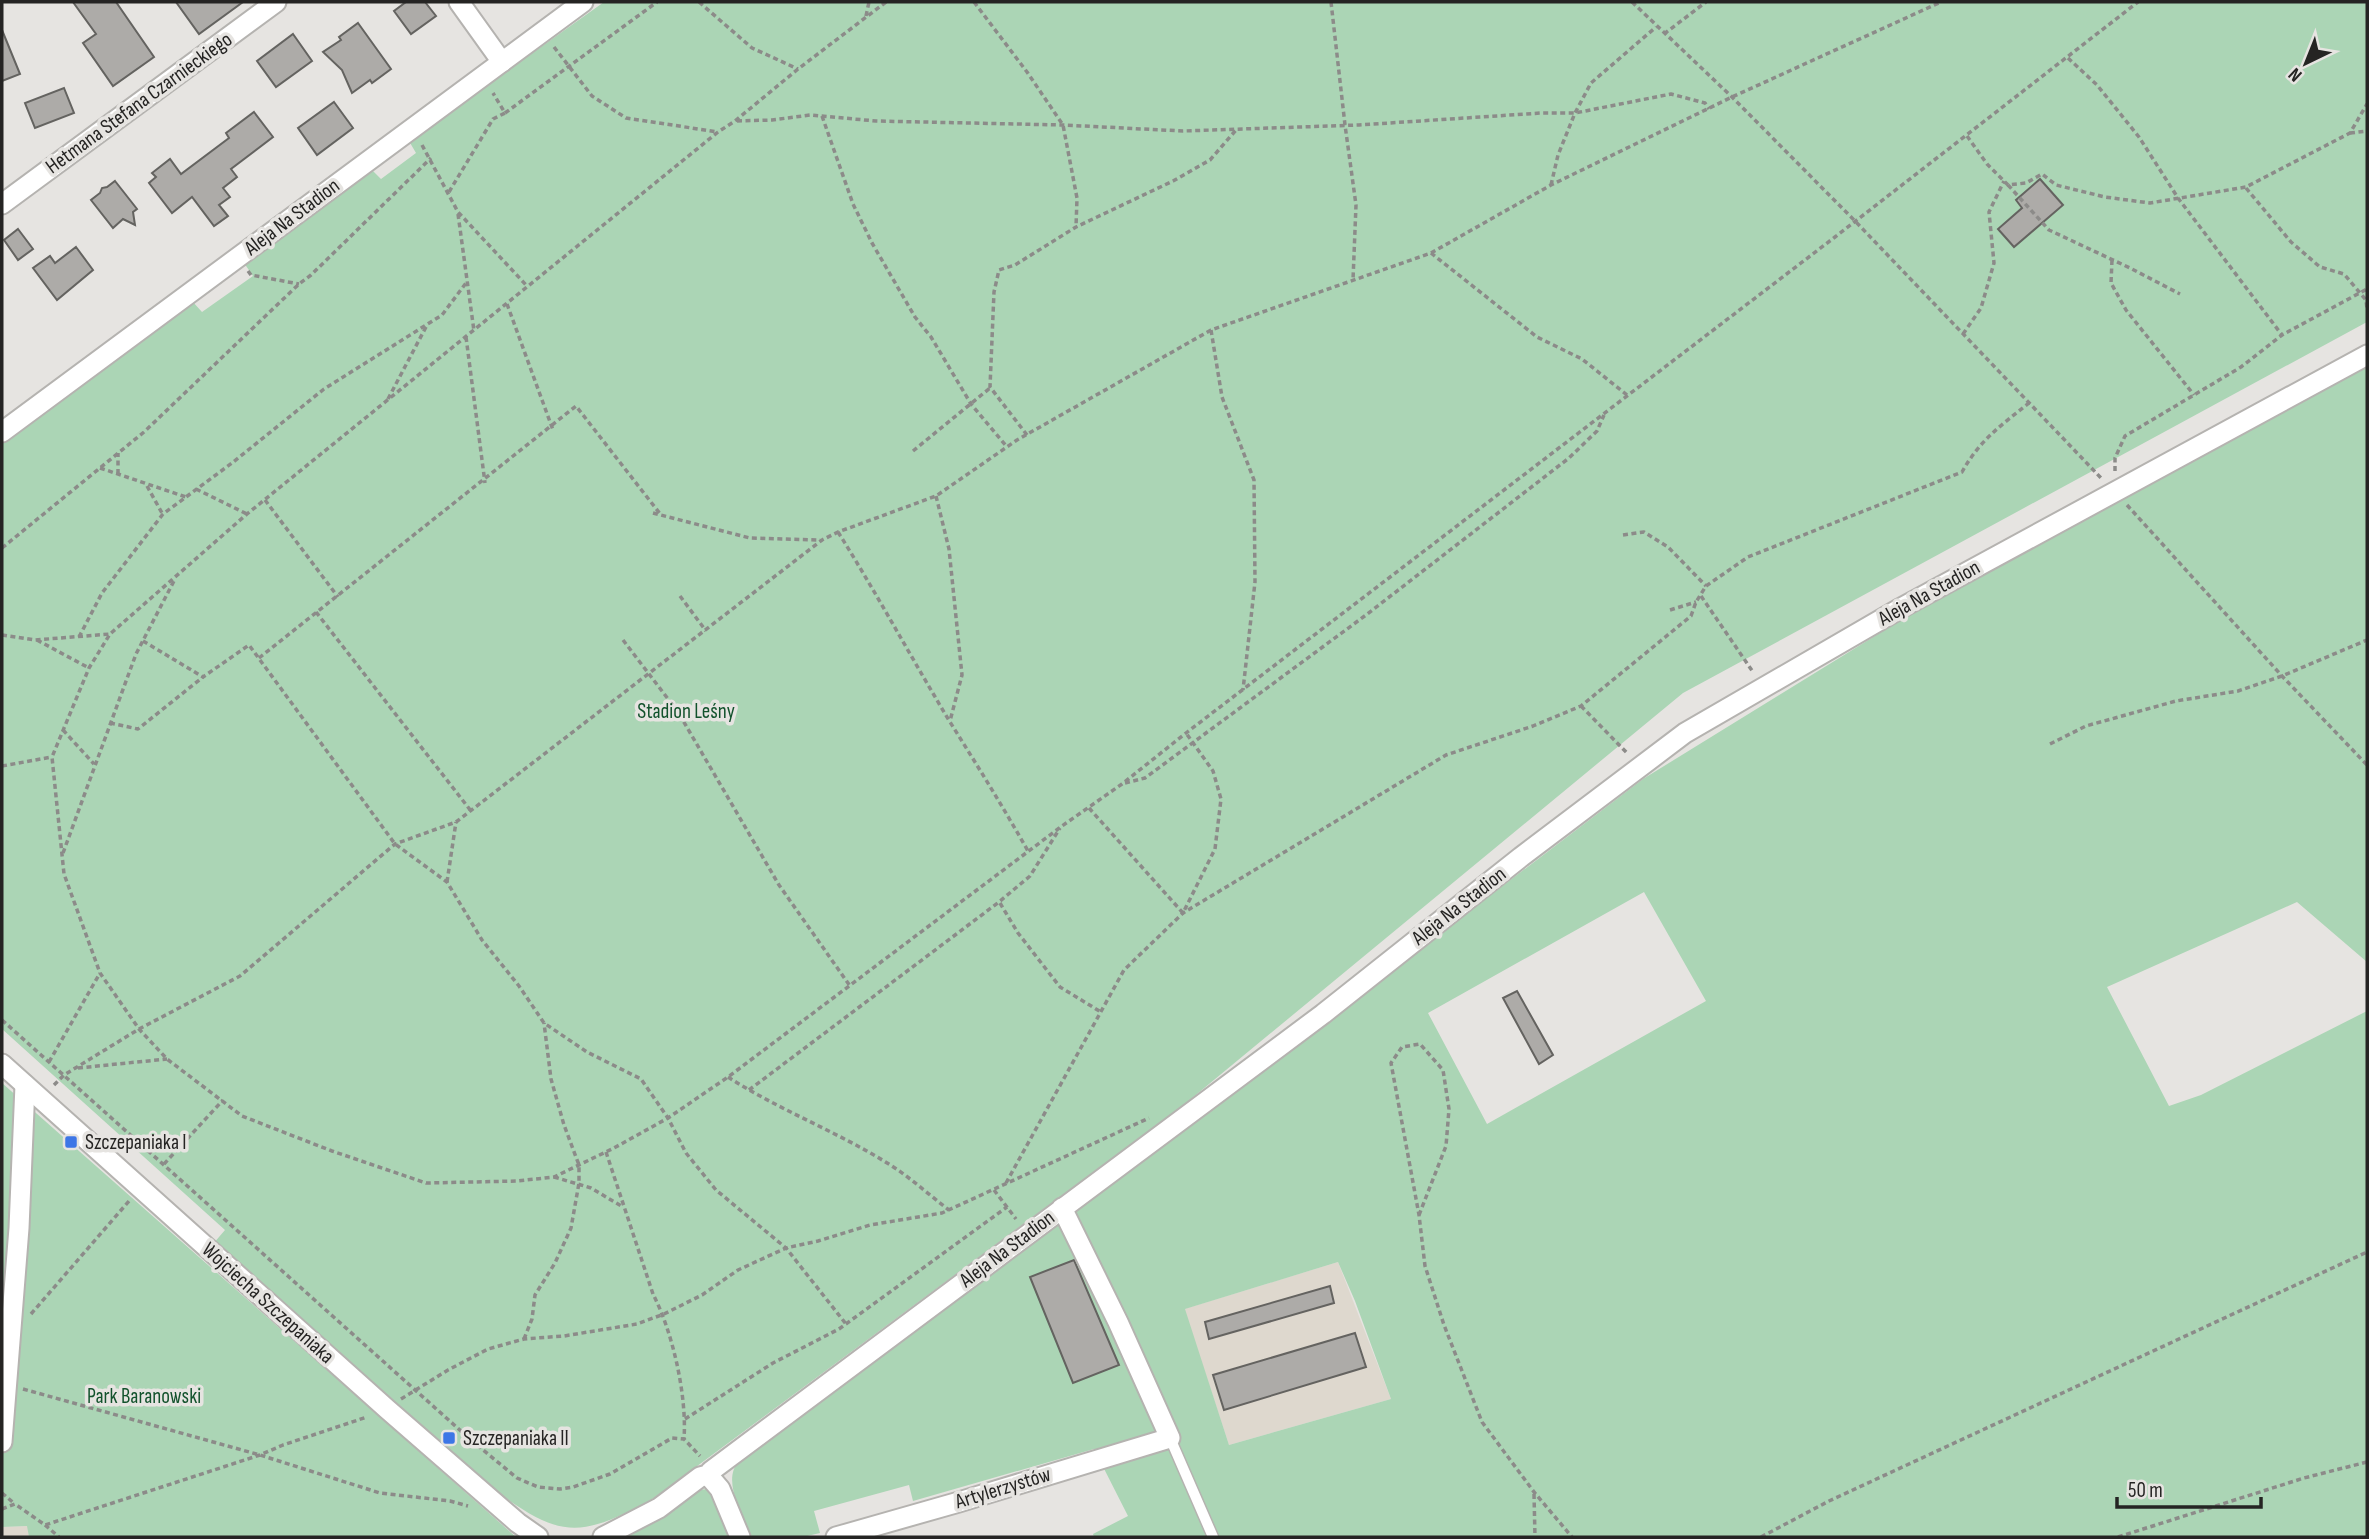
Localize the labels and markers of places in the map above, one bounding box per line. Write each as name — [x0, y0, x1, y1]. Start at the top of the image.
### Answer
place label: Szczepaniaka I — [85, 1130, 187, 1155]
marker: Szczepaniaka I — [63, 1134, 79, 1150]
place label: Szczepaniaka II — [463, 1426, 569, 1451]
marker: Szczepaniaka II — [441, 1430, 457, 1446]

